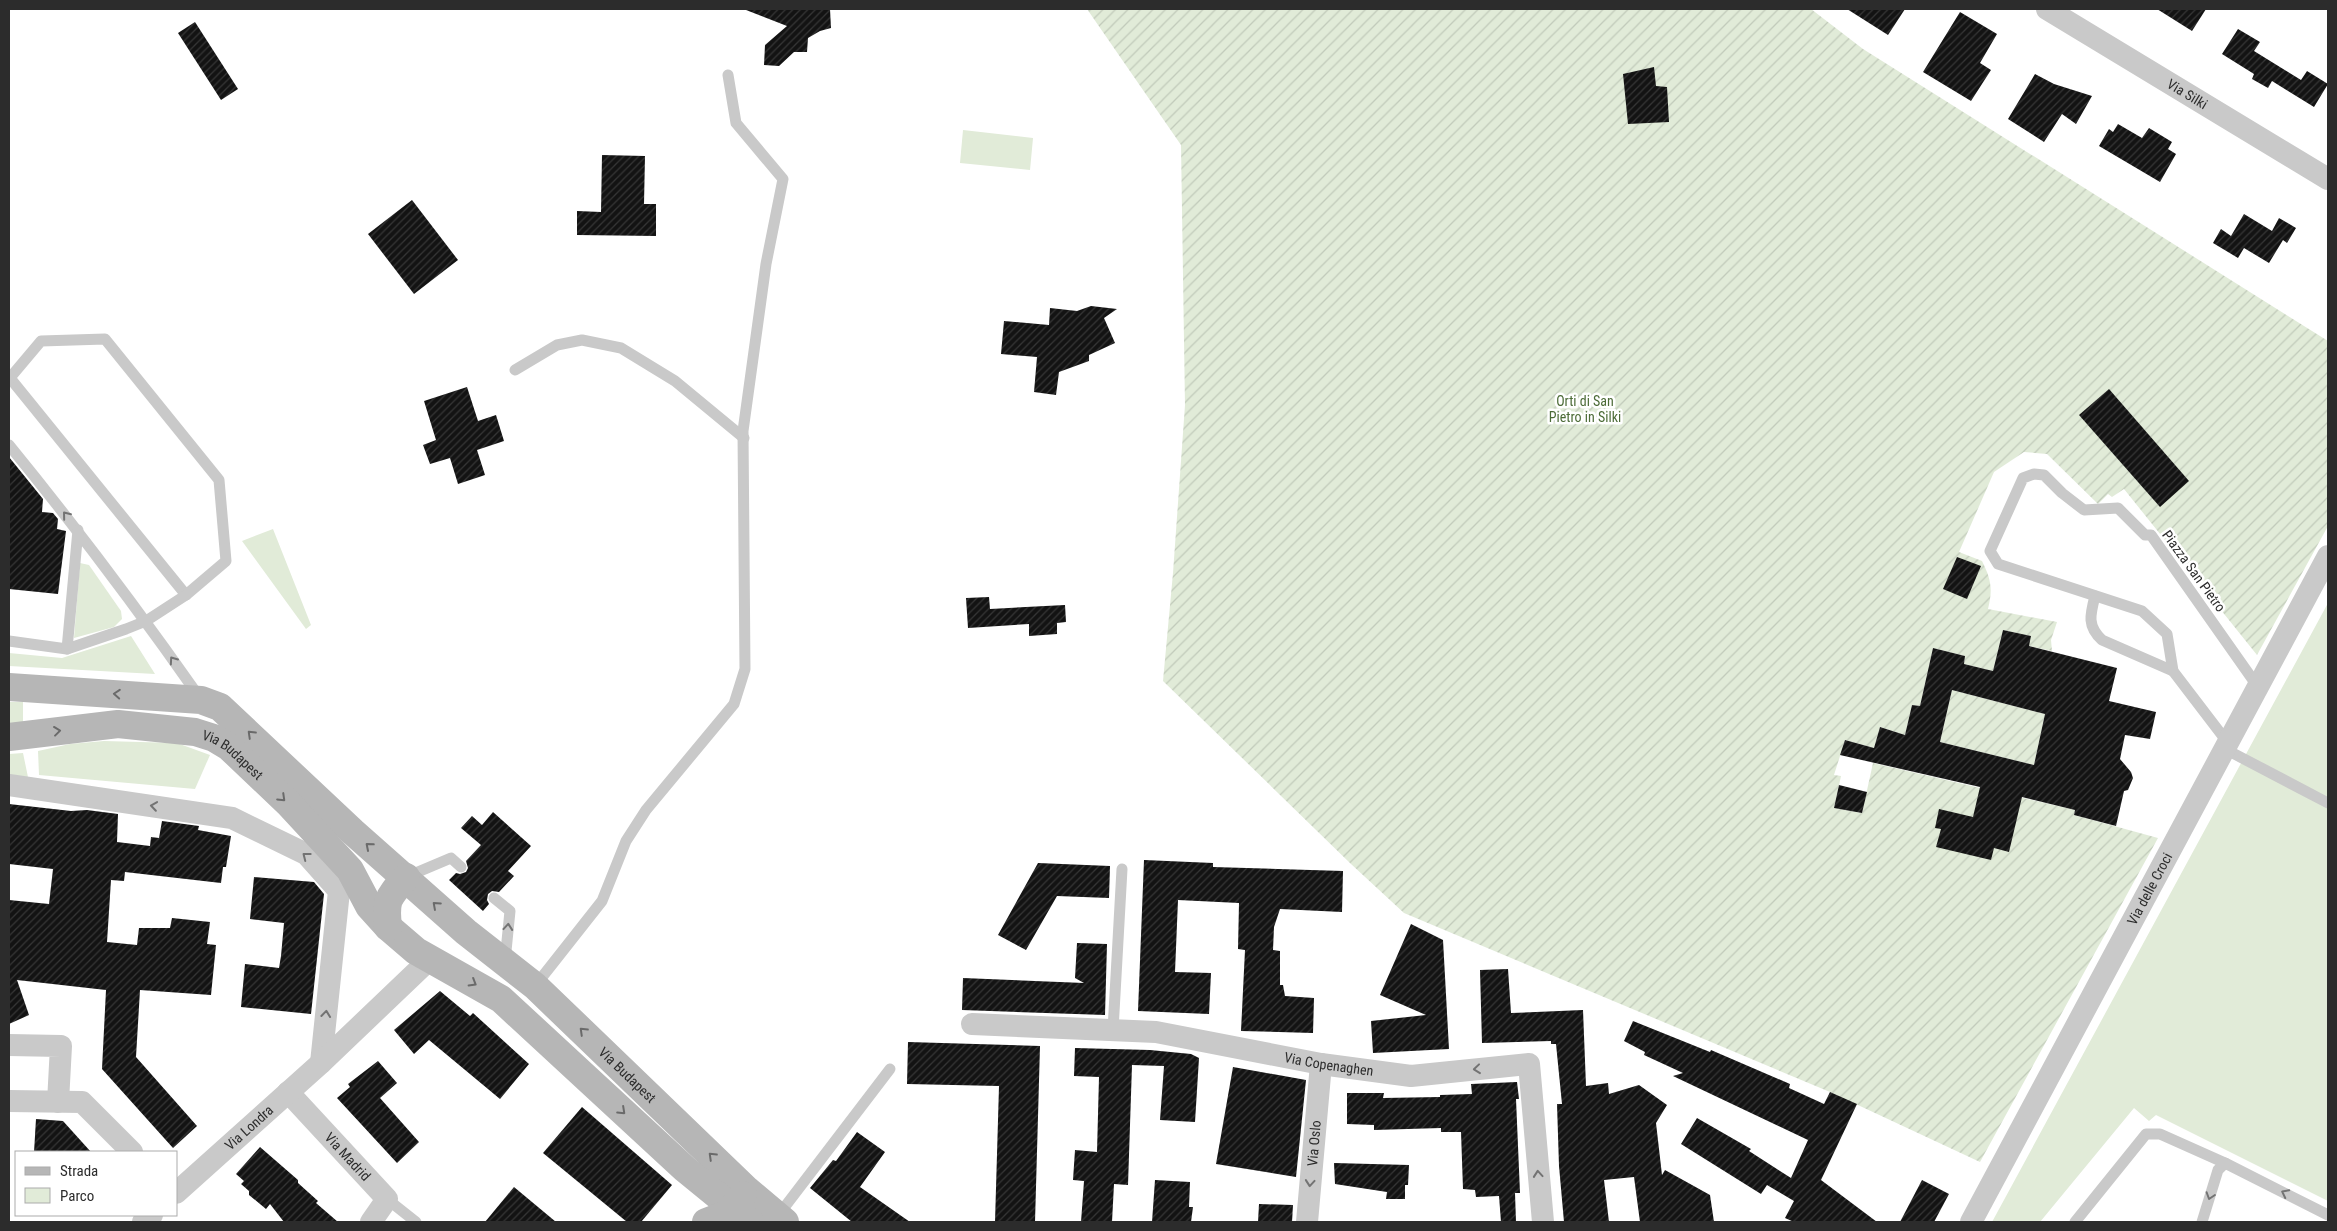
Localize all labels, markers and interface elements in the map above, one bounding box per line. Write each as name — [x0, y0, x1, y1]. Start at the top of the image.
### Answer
street label: Via Silki — [2164, 76, 2210, 112]
park label: Orti di San Pietro in Silki — [1549, 393, 1621, 425]
one-way arrow — [63, 512, 71, 521]
street label: Piazza San Pietro — [2159, 527, 2229, 615]
one-way arrow — [170, 656, 179, 665]
one-way arrow — [113, 689, 121, 700]
one-way arrow — [53, 726, 61, 737]
street label: Via Budapest — [200, 727, 266, 783]
one-way arrow — [247, 731, 256, 740]
one-way arrow — [277, 792, 286, 801]
one-way arrow — [150, 801, 158, 812]
one-way arrow — [365, 842, 374, 851]
street label: Via delle Croci — [2124, 850, 2175, 928]
one-way arrow — [303, 853, 312, 861]
one-way arrow — [433, 902, 442, 911]
one-way arrow — [503, 922, 514, 930]
one-way arrow — [467, 976, 476, 986]
one-way arrow — [320, 1010, 331, 1018]
one-way arrow — [579, 1028, 588, 1037]
street label: Via Budapest — [596, 1044, 659, 1106]
street label: Via Copenaghen — [1283, 1049, 1374, 1079]
one-way arrow — [1472, 1063, 1480, 1074]
street label: Via Londra — [222, 1102, 276, 1153]
one-way arrow — [617, 1105, 626, 1114]
street label: Via Oslo — [1304, 1120, 1324, 1167]
street label: Via Madrid — [322, 1129, 374, 1184]
legend — [15, 1151, 178, 1216]
one-way arrow — [709, 1153, 718, 1162]
text: Strada — [60, 1162, 98, 1180]
one-way arrow — [1533, 1169, 1544, 1177]
one-way arrow — [1305, 1179, 1316, 1187]
text: Parco — [60, 1187, 94, 1205]
one-way arrow — [2281, 1189, 2290, 1199]
one-way arrow — [2206, 1192, 2216, 1200]

